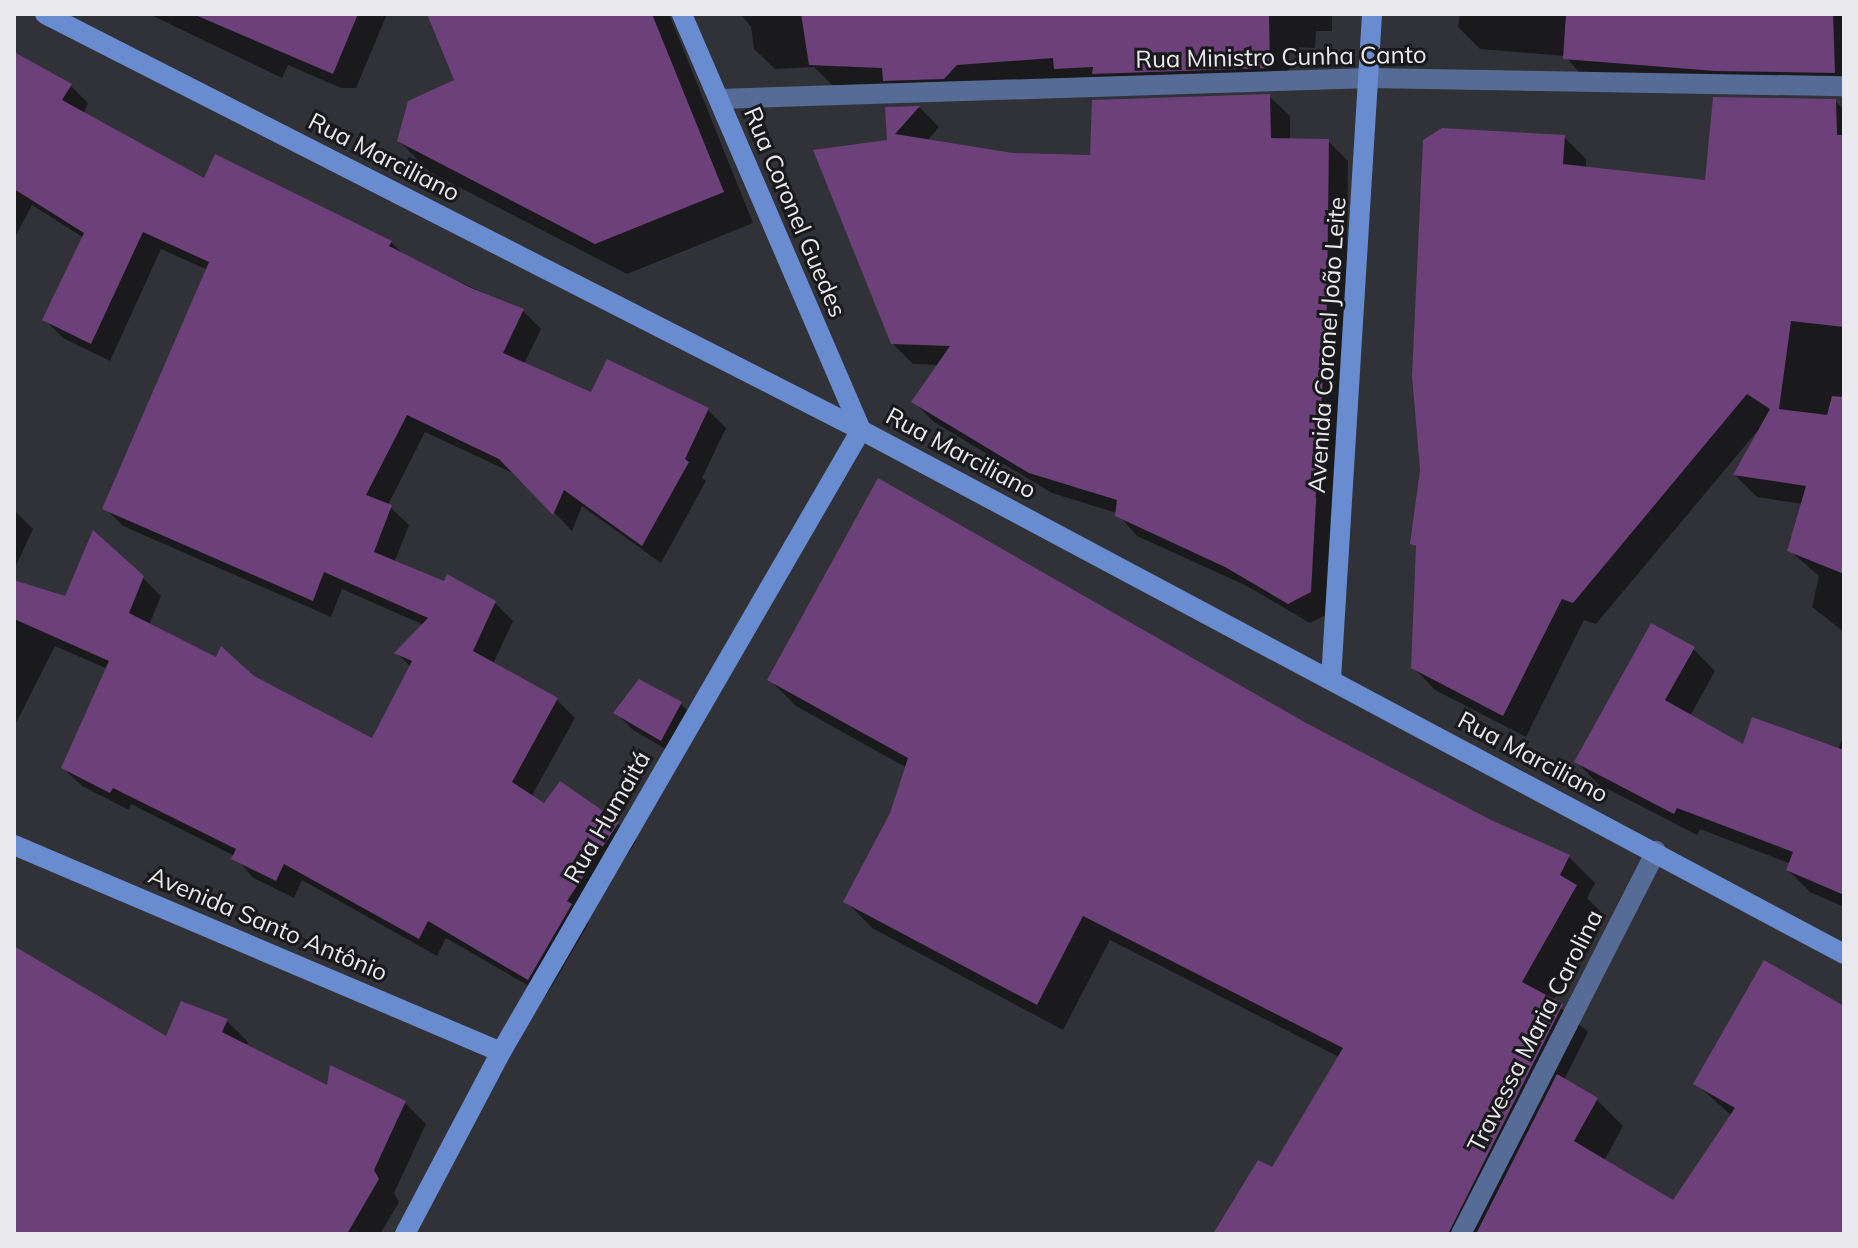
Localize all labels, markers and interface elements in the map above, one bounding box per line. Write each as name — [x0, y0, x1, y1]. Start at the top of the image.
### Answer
street label: Rua Ministro Cunha Canto — [1135, 40, 1427, 74]
street label: Rua Coronel Guedes — [738, 103, 852, 321]
street label: Rua Marciliano — [304, 107, 464, 207]
street label: Avenida Coronel João Leite — [1302, 196, 1352, 494]
street label: Rua Marciliano — [881, 401, 1041, 505]
street label: Rua Marciliano — [1453, 705, 1613, 809]
street label: Rua Humaitá — [558, 746, 656, 888]
street label: Avenida Santo Antônio — [144, 861, 392, 987]
street label: Travessa Maria Carolina — [1461, 905, 1609, 1157]

